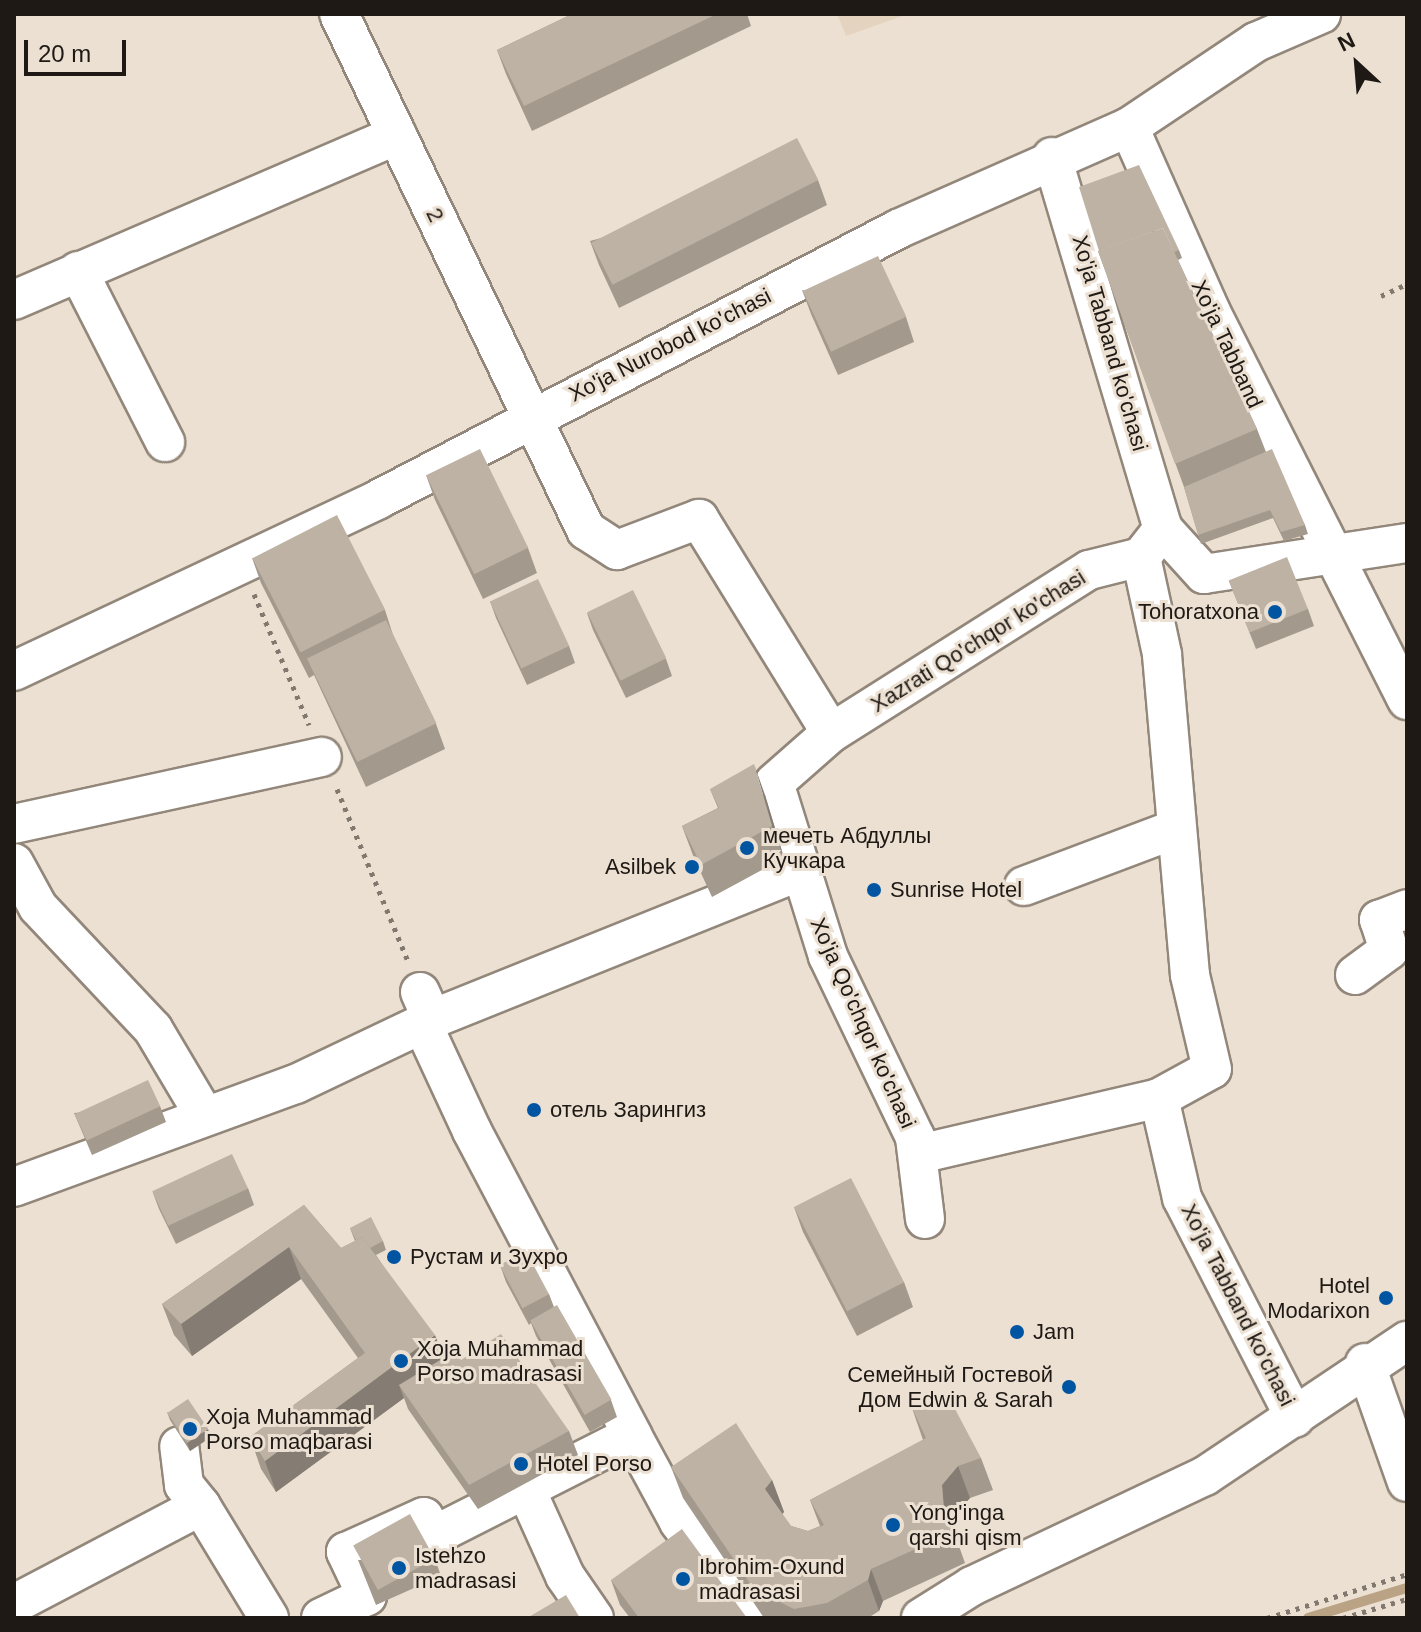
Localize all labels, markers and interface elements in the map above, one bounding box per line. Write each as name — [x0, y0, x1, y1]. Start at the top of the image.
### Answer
scale bar — [28, 24, 130, 74]
north arrow — [1317, 24, 1397, 104]
text: N — [1334, 27, 1359, 57]
text: 20 m — [38, 40, 91, 67]
street label: 2 — [420, 204, 450, 226]
street label: Xo'ja Tabband ko'chasi — [1066, 232, 1154, 454]
street label: Xo'ja Tabband — [1186, 276, 1268, 412]
street label: Xo'ja Nurobod ko'chasi — [564, 282, 776, 408]
street label: Xazrati Qo'chqor ko'chasi — [866, 564, 1090, 718]
place label: Tohoratxona — [1138, 599, 1259, 625]
marker: Tohoratxona — [1266, 603, 1284, 621]
place label: мечеть Абдуллы Кучкара — [763, 822, 931, 874]
marker: мечеть Абдуллы Кучкара — [738, 839, 756, 857]
place label: Asilbek — [605, 854, 676, 880]
marker: Asilbek — [683, 858, 701, 876]
place label: Sunrise Hotel — [890, 877, 1022, 903]
marker: Sunrise Hotel — [865, 881, 883, 899]
street label: Xo'ja Qo'chqor ko'chasi — [805, 914, 921, 1132]
place label: отель Зарингиз — [550, 1097, 706, 1123]
marker: отель Зарингиз — [525, 1101, 543, 1119]
street label: Xo'ja Tabband ko'chasi — [1175, 1199, 1301, 1411]
place label: Рустам и Зухро — [410, 1244, 568, 1270]
marker: Рустам и Зухро — [385, 1248, 403, 1266]
place label: Hotel Modarixon — [1267, 1272, 1370, 1324]
marker: Hotel Modarixon — [1377, 1289, 1395, 1307]
place label: Jam — [1033, 1319, 1075, 1345]
marker: Jam — [1008, 1323, 1026, 1341]
place label: Xoja Muhammad Porso madrasasi — [417, 1335, 583, 1386]
marker: Xoja Muhammad Porso madrasasi — [392, 1352, 410, 1370]
place label: Семейный Гостевой Дом Edwin & Sarah — [847, 1361, 1053, 1412]
marker: Семейный Гостевой Дом Edwin & Sarah — [1060, 1378, 1078, 1396]
place label: Xoja Muhammad Porso maqbarasi — [206, 1403, 372, 1454]
marker: Xoja Muhammad Porso maqbarasi — [181, 1420, 199, 1438]
place label: Hotel Porso — [537, 1451, 652, 1477]
marker: Hotel Porso — [512, 1455, 530, 1473]
place label: Yong'inga qarshi qism — [909, 1499, 1021, 1550]
marker: Yong'inga qarshi qism — [884, 1516, 902, 1534]
place label: Istehzo madrasasi — [415, 1542, 516, 1594]
place label: Ibrohim-Oxund madrasasi — [699, 1553, 845, 1604]
marker: Istehzo madrasasi — [390, 1559, 408, 1577]
marker: Ibrohim-Oxund madrasasi — [674, 1570, 692, 1588]

